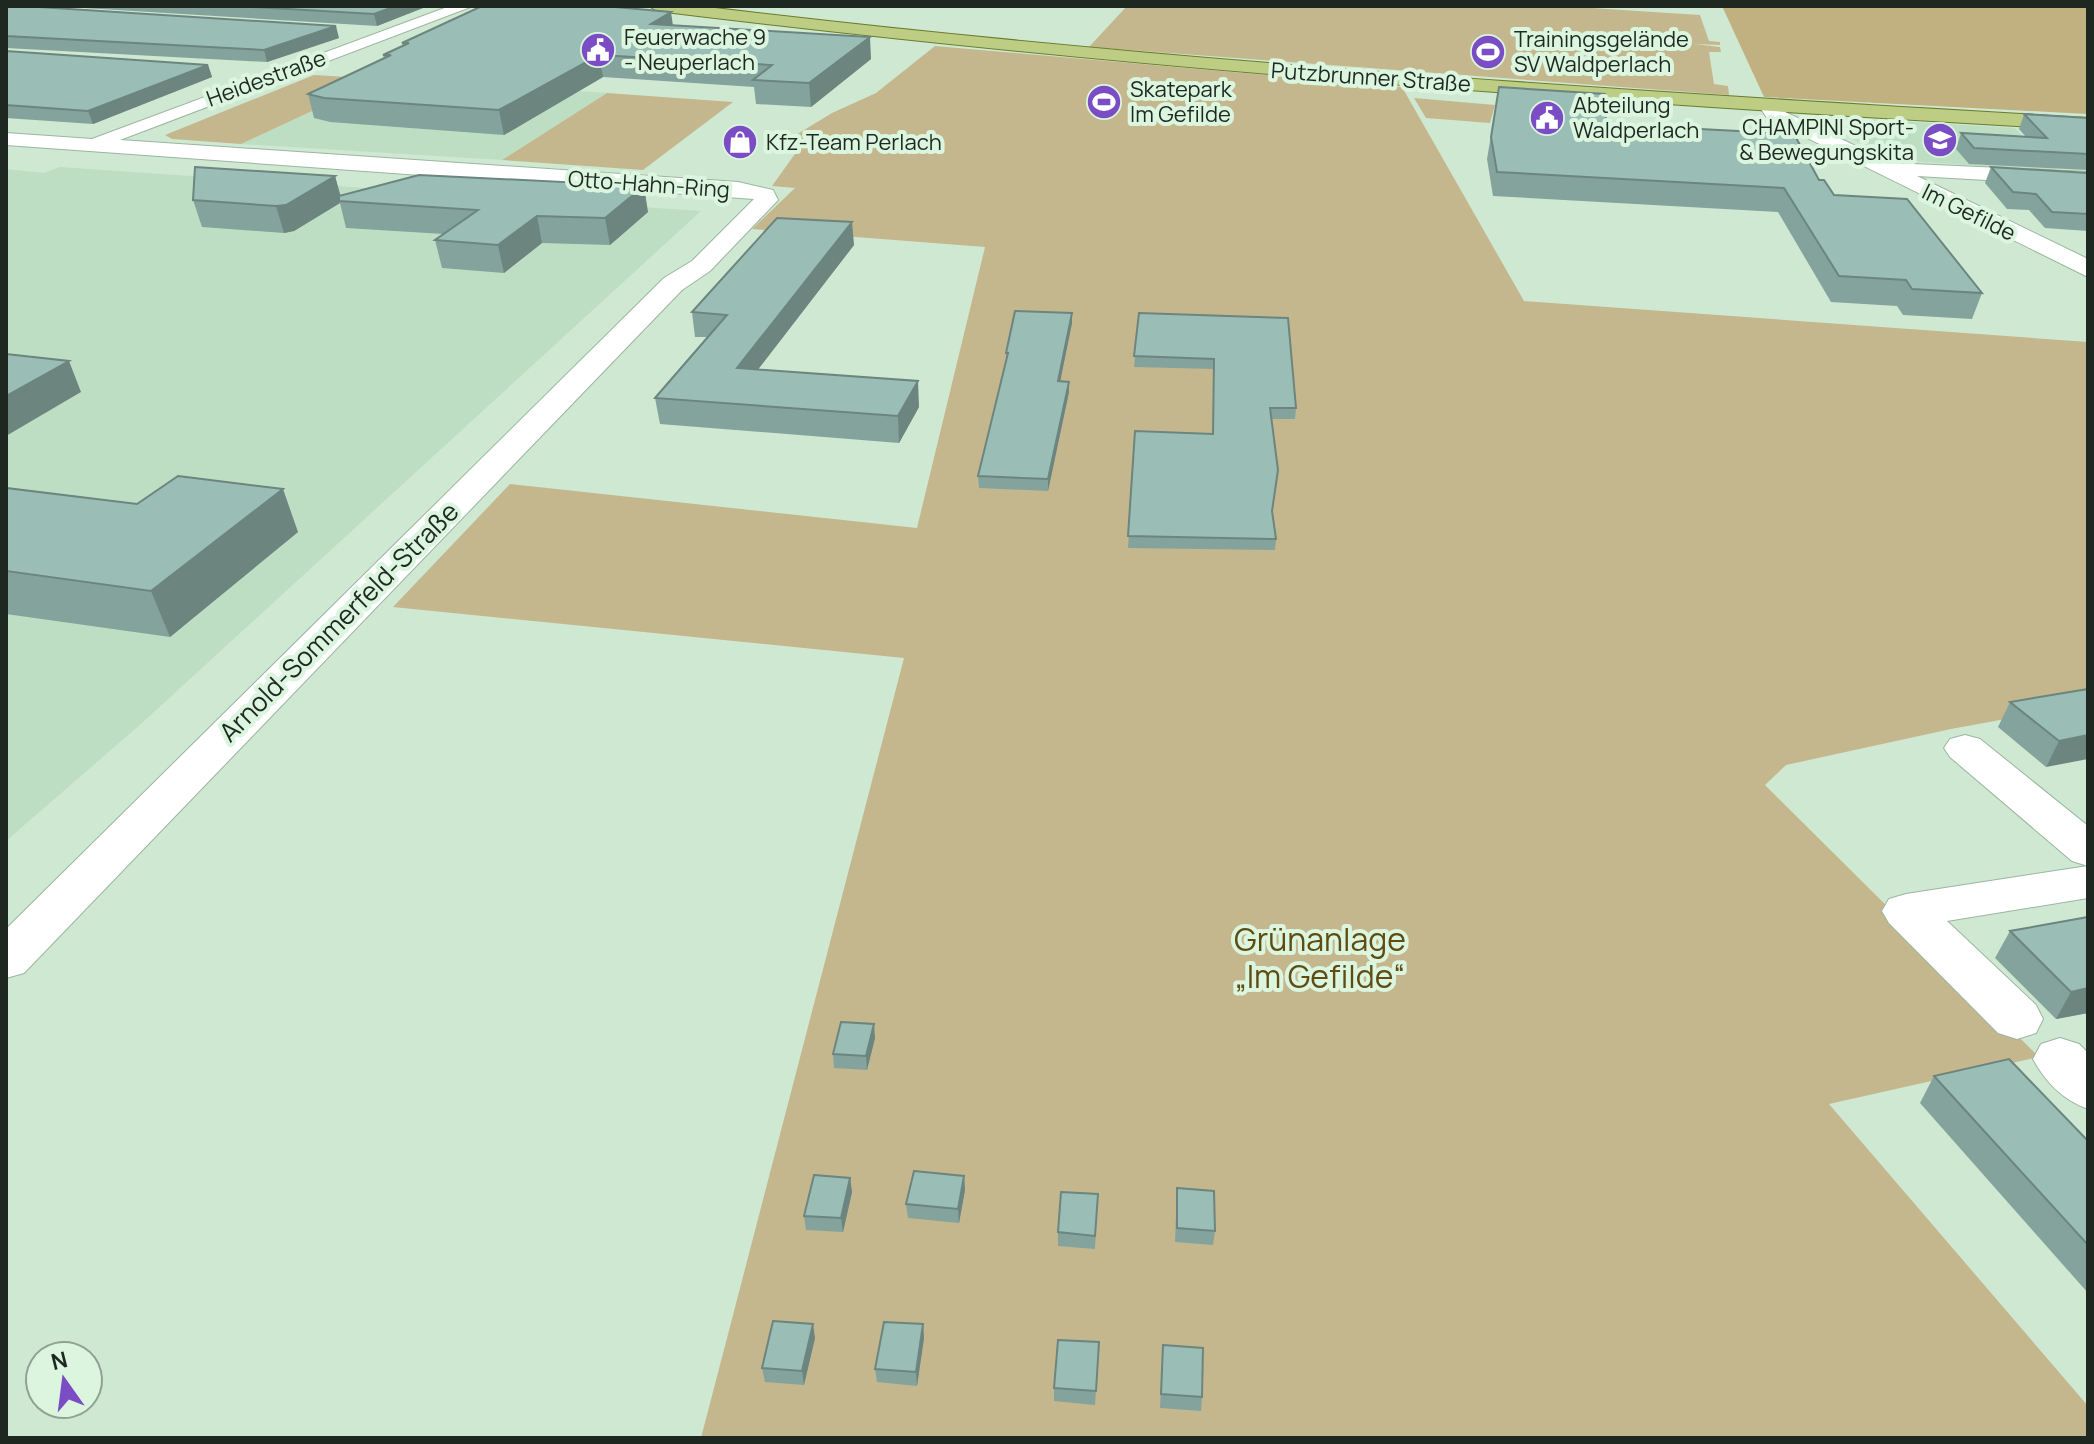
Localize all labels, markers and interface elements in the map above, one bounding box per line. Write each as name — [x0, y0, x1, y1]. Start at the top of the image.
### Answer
place label: Feuerwache 9 - Neuperlach — [624, 22, 766, 77]
place label: Trainingsgelände SV Waldperlach — [1514, 24, 1689, 79]
public building icon: Feuerwache 9 - Neuperlach — [579, 31, 617, 69]
sports icon: Trainingsgelände SV Waldperlach — [1469, 33, 1507, 71]
street label: Heidestraße — [202, 42, 330, 113]
street label: Putzbrunner Straße — [1270, 55, 1472, 99]
place label: Skatepark Im Gefilde — [1130, 74, 1233, 129]
sports icon: Skatepark Im Gefilde — [1085, 83, 1123, 121]
place label: Abteilung Waldperlach — [1573, 90, 1699, 145]
public building icon: Abteilung Waldperlach — [1528, 99, 1566, 137]
place label: CHAMPINI Sport- & Bewegungskita — [1739, 112, 1914, 167]
school or university icon: CHAMPINI Sport- & Bewegungskita — [1921, 121, 1959, 159]
shop icon: Kfz-Team Perlach — [721, 123, 759, 161]
place label: Kfz-Team Perlach — [766, 127, 942, 157]
street label: Otto-Hahn-Ring — [567, 163, 731, 205]
street label: Im Gefilde — [1917, 176, 2021, 248]
street label: Arnold-Sommerfeld-Straße — [210, 493, 466, 749]
park label: Grünanlage „Im Gefilde“ — [1234, 917, 1406, 998]
north arrow — [24, 1340, 104, 1420]
text: N — [48, 1344, 70, 1377]

